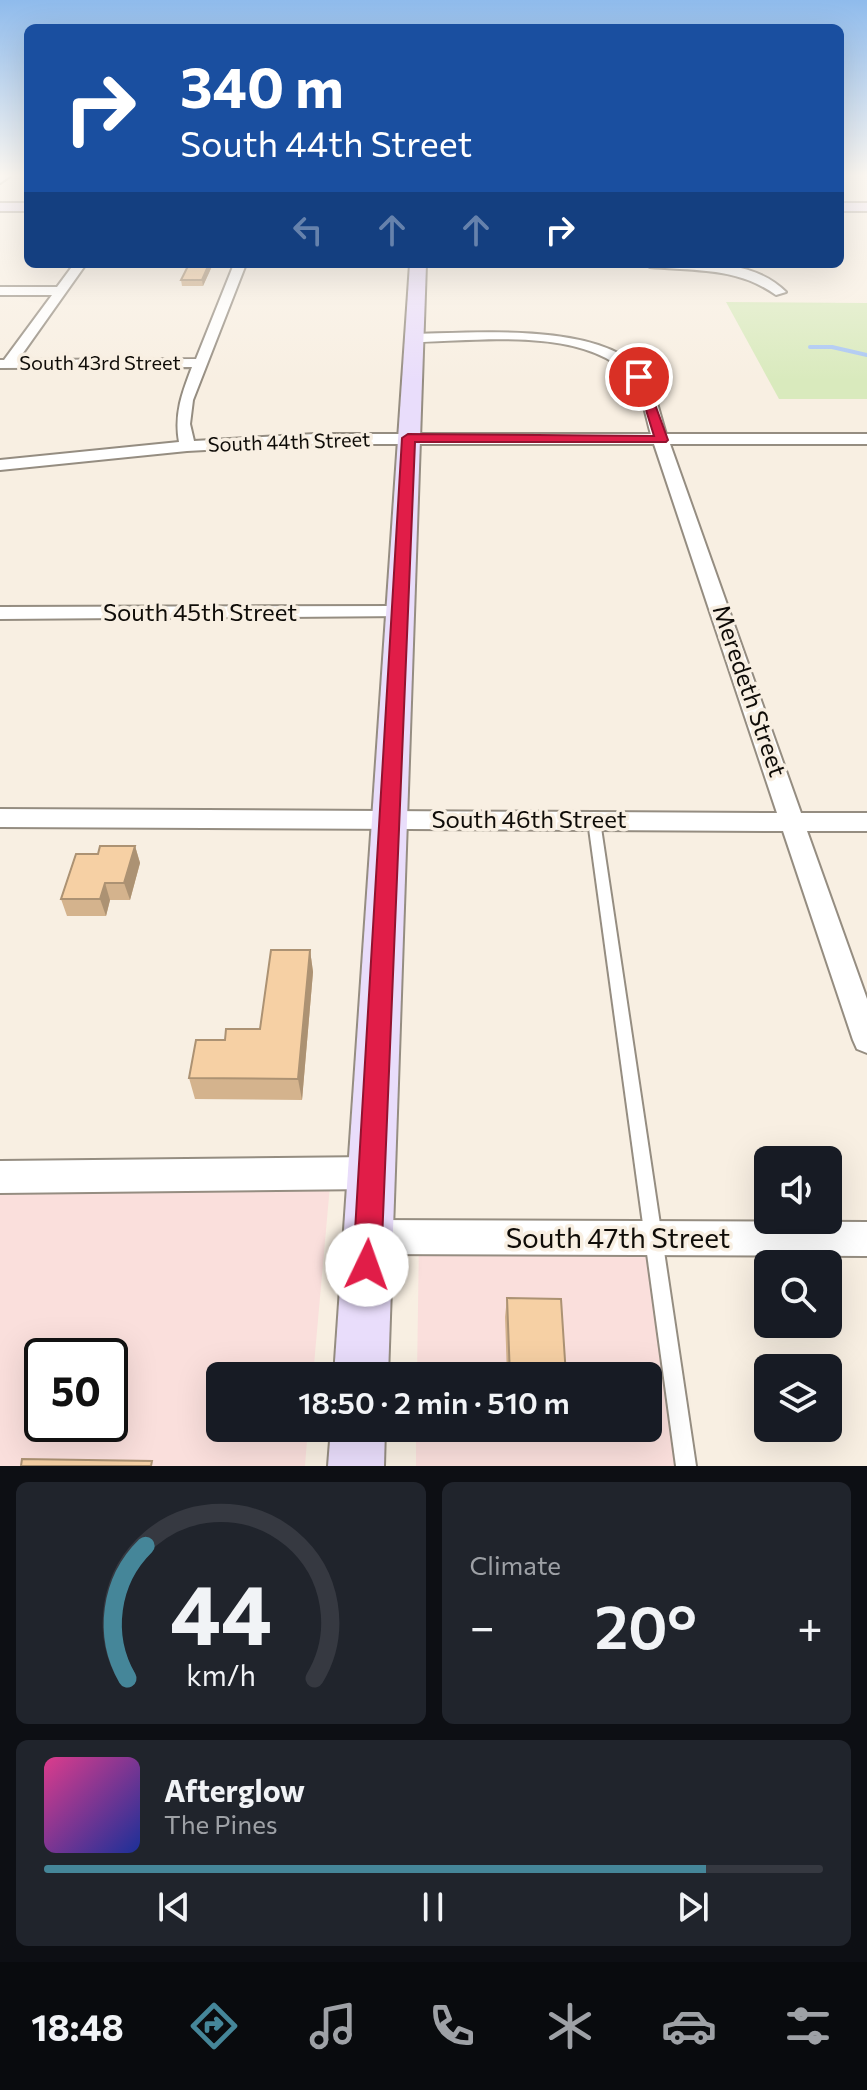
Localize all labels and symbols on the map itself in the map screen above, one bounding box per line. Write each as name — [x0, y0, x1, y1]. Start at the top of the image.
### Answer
pin — [605, 343, 673, 411]
street label: South 43rd Street — [19, 350, 181, 374]
street label: South 44th Street — [207, 426, 371, 456]
street label: South 45th Street — [103, 597, 297, 626]
street label: Meredeth Street — [707, 601, 793, 780]
street label: South 46th Street — [431, 804, 627, 833]
street label: South 47th Street — [506, 1220, 730, 1254]
position arrow — [325, 1223, 409, 1307]
speed limit sign: 50 — [24, 1338, 128, 1442]

